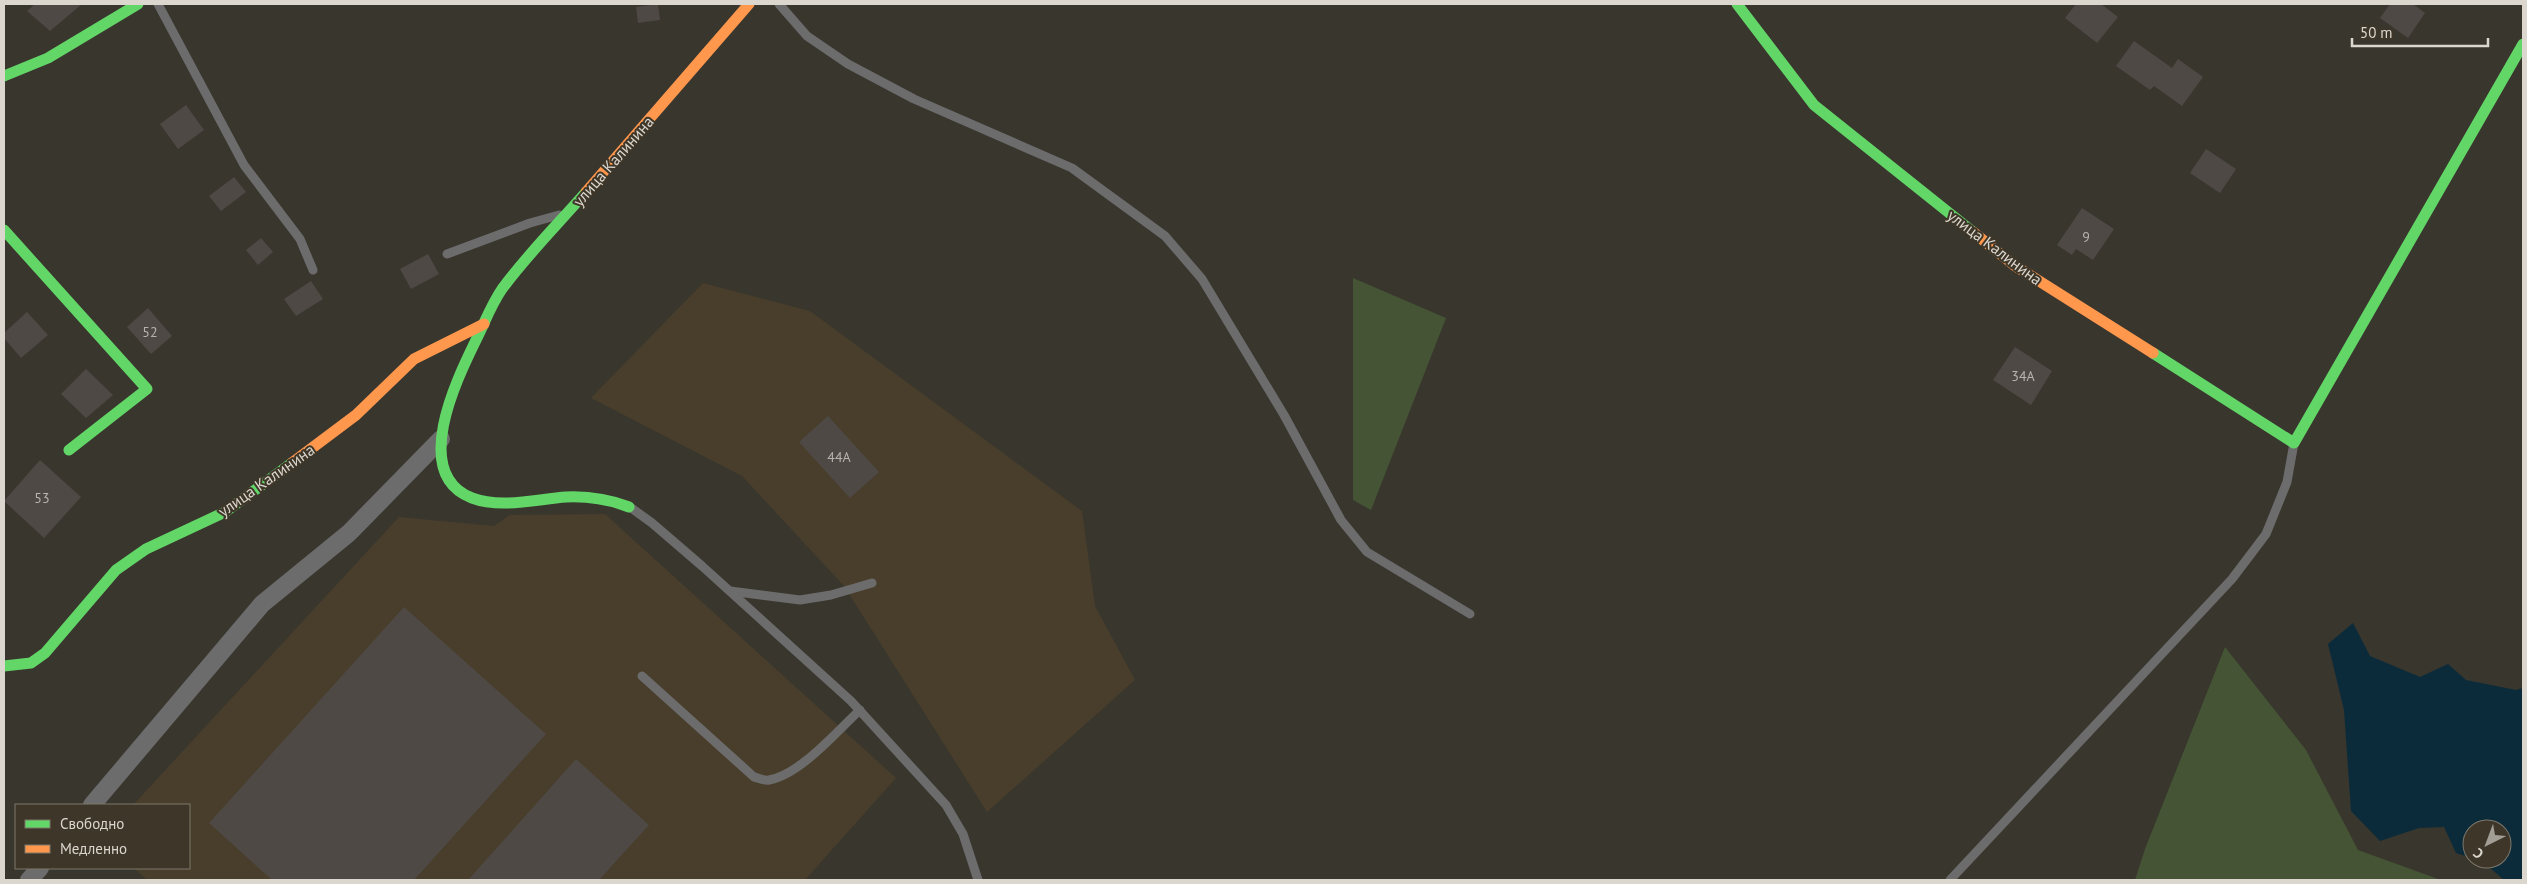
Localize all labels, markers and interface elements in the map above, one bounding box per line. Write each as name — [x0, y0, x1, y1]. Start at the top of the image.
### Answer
scale bar — [2352, 15, 2488, 47]
text: 50 m — [2360, 23, 2393, 42]
street label: улица Калинина — [568, 112, 658, 210]
street label: улица Калинина — [1944, 205, 2046, 289]
house number: 9 — [2082, 228, 2090, 246]
house number: 52 — [142, 323, 158, 341]
house number: 34А — [2011, 367, 2036, 385]
street label: улица Калинина — [214, 439, 318, 521]
house number: 44А — [827, 448, 852, 466]
house number: 53 — [34, 489, 50, 507]
legend — [15, 804, 190, 869]
text: Свободно — [60, 814, 124, 833]
north arrow — [2462, 819, 2512, 869]
text: Медленно — [60, 839, 127, 858]
text: С — [2469, 844, 2487, 863]

